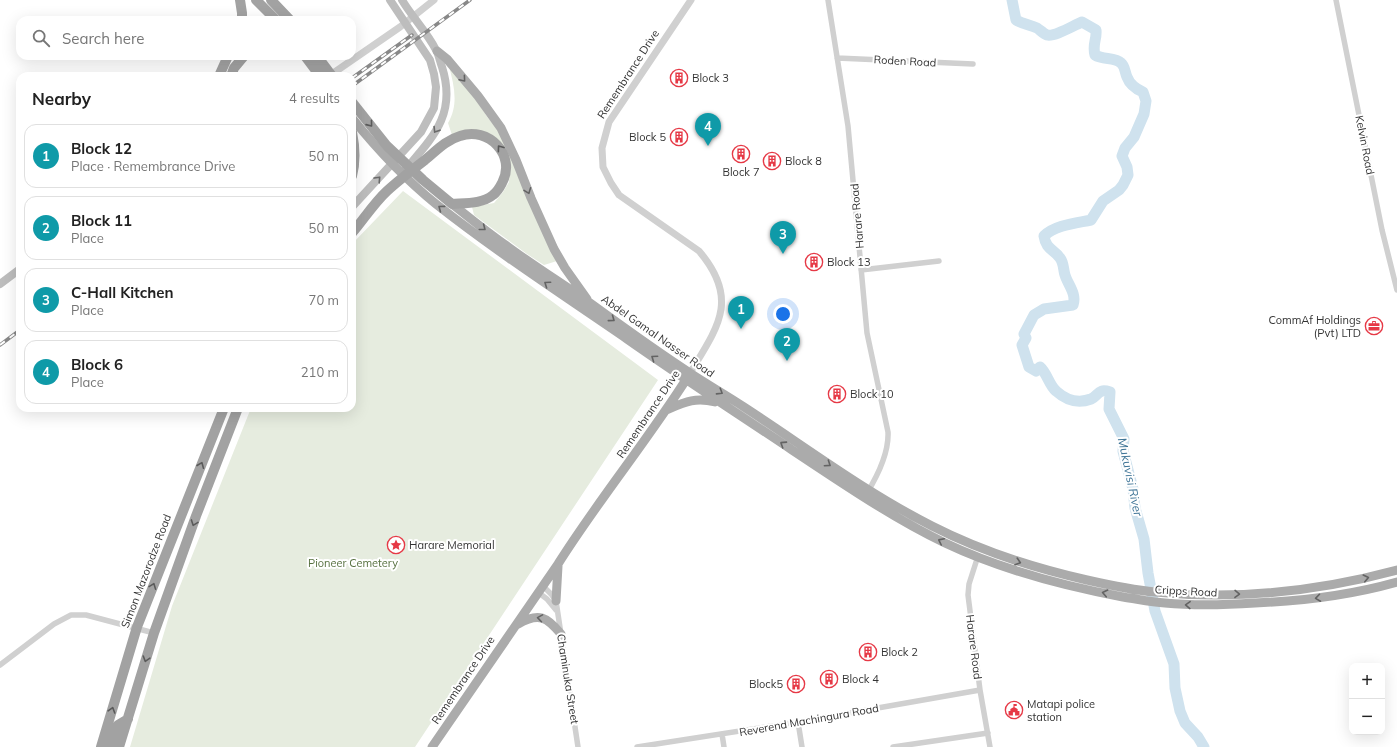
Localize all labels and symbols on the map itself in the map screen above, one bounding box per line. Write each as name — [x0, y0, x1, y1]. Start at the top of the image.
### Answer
street label: Remembrance Drive — [594, 27, 662, 121]
street label: Roden Road — [873, 52, 937, 70]
building icon: Block 3 — [669, 68, 689, 88]
place label: Block 3 — [692, 71, 729, 85]
one-way arrow — [459, 74, 466, 82]
pin: 4 — [695, 113, 721, 146]
street label: Kelvin Road — [1352, 114, 1378, 176]
one-way arrow — [365, 120, 372, 127]
one-way arrow — [433, 126, 441, 133]
building icon: Block 5 — [669, 127, 689, 147]
place label: Block 5 — [629, 130, 666, 144]
building icon: Block 7 — [731, 144, 751, 164]
one-way arrow — [497, 145, 505, 152]
building icon: Block 8 — [762, 151, 782, 171]
place label: Block 8 — [785, 154, 822, 168]
place label: Block 7 — [723, 165, 759, 179]
one-way arrow — [374, 176, 381, 183]
street label: Harare Road — [847, 183, 867, 249]
one-way arrow — [523, 187, 531, 194]
one-way arrow — [439, 206, 446, 213]
pin: 3 — [770, 221, 796, 254]
one-way arrow — [478, 223, 485, 230]
building icon: Block 13 — [804, 252, 824, 272]
place label: Block 13 — [827, 255, 871, 269]
one-way arrow — [544, 282, 551, 289]
street label: Abdel Gamal Nasser Road — [599, 292, 717, 380]
pin: 1 — [728, 296, 754, 329]
your location — [773, 304, 793, 324]
place label: CommAf Holdings (Pvt) LTD — [1269, 313, 1361, 340]
one-way arrow — [607, 314, 614, 321]
office icon: CommAf Holdings (Pvt) LTD — [1364, 316, 1384, 336]
pin: 2 — [774, 328, 800, 361]
one-way arrow — [651, 356, 658, 363]
street label: Remembrance Drive — [613, 367, 683, 461]
building icon: Block 10 — [827, 384, 847, 404]
one-way arrow — [716, 387, 723, 394]
place label: Block 10 — [850, 387, 894, 401]
water label: Mukuvisi River — [1115, 436, 1146, 518]
one-way arrow — [780, 441, 787, 449]
one-way arrow — [824, 459, 831, 467]
one-way arrow — [196, 462, 204, 469]
street label: Simon Mazorodze Road — [118, 512, 174, 630]
one-way arrow — [190, 519, 198, 526]
place icon: Harare Memorial — [386, 535, 406, 555]
place label: Harare Memorial — [409, 538, 495, 552]
one-way arrow — [938, 538, 946, 546]
park label: Pioneer Cemetery — [308, 556, 398, 570]
one-way arrow — [1015, 557, 1022, 566]
one-way arrow — [1362, 575, 1369, 583]
street label: Cripps Road — [1154, 582, 1218, 600]
one-way arrow — [148, 583, 156, 591]
one-way arrow — [1102, 590, 1108, 598]
one-way arrow — [1234, 590, 1240, 598]
one-way arrow — [1315, 593, 1321, 602]
one-way arrow — [1185, 600, 1191, 609]
one-way arrow — [537, 614, 543, 623]
street label: Harare Road — [963, 614, 985, 680]
street label: Remembrance Drive — [428, 633, 498, 727]
street label: Chaminuka Street — [554, 633, 582, 725]
building icon: Block 2 — [858, 642, 878, 662]
place label: Block 2 — [881, 645, 918, 659]
one-way arrow — [143, 655, 151, 662]
building icon: Block 4 — [819, 669, 839, 689]
place label: Block 4 — [842, 672, 879, 686]
building icon: Block5 — [786, 674, 806, 694]
place label: Block5 — [749, 677, 783, 691]
place label: Matapi police station — [1027, 697, 1095, 724]
public building icon: Matapi police station — [1004, 700, 1024, 720]
street label: Reverend Machingura Road — [738, 701, 880, 739]
one-way arrow — [107, 706, 116, 713]

